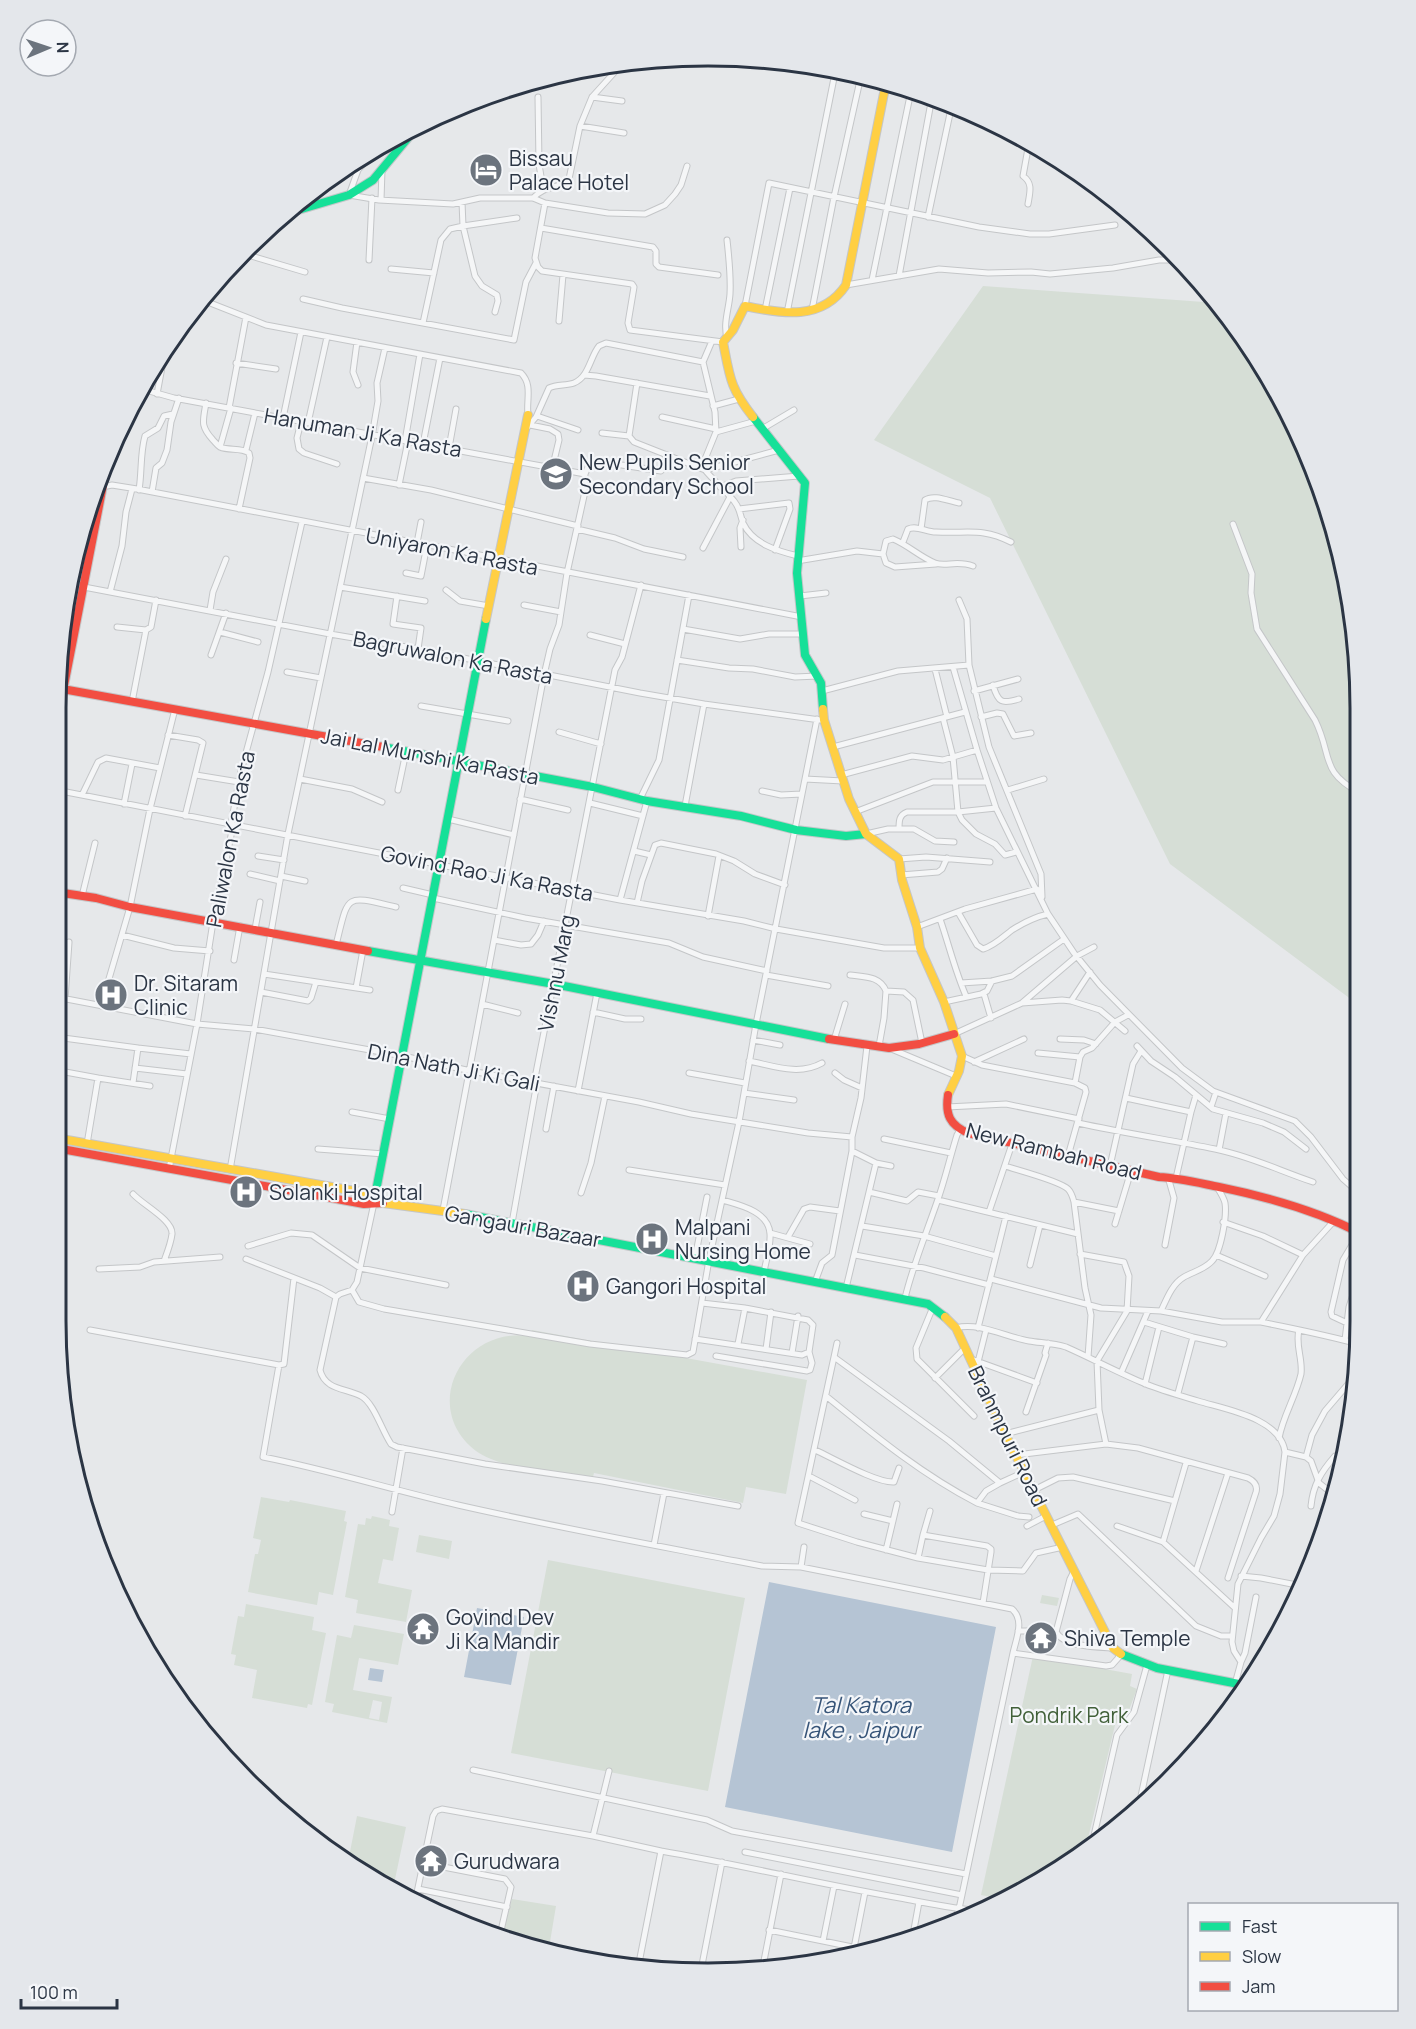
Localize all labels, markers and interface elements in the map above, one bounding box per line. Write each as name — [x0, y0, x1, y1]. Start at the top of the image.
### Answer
north arrow — [18, 18, 78, 78]
text: N — [52, 41, 74, 54]
place label: Bissau Palace Hotel — [509, 144, 629, 196]
hotel icon: Bissau Palace Hotel — [468, 152, 504, 188]
street label: Hanuman Ji Ka Rasta — [262, 401, 464, 463]
place label: New Pupils Senior Secondary School — [579, 448, 754, 500]
school or university icon: New Pupils Senior Secondary School — [538, 456, 574, 492]
street label: Uniyaron Ka Rasta — [363, 521, 541, 581]
street label: Bagruwalon Ka Rasta — [351, 624, 555, 690]
street label: Jai Lal Munshi Ka Rasta — [319, 721, 541, 791]
street label: Paliwalon Ka Rasta — [199, 748, 261, 930]
street label: Govind Rao Ji Ka Rasta — [378, 839, 596, 907]
street label: Vishnu Marg — [531, 912, 581, 1034]
place label: Dr. Sitaram Clinic — [134, 969, 238, 1021]
hospital icon: Dr. Sitaram Clinic — [93, 977, 129, 1013]
street label: Dina Nath Ji Ki Gali — [365, 1037, 543, 1097]
street label: New Rambah Road — [963, 1116, 1145, 1186]
hospital icon: Solanki Hospital — [228, 1174, 264, 1210]
place label: Solanki Hospital — [269, 1178, 423, 1206]
street label: Gangauri Bazaar — [443, 1198, 604, 1254]
place label: Malpani Nursing Home — [675, 1213, 811, 1265]
hospital icon: Malpani Nursing Home — [634, 1221, 670, 1257]
hospital icon: Gangori Hospital — [565, 1268, 601, 1304]
place label: Gangori Hospital — [606, 1272, 767, 1300]
street label: Brahmpuri Road — [962, 1361, 1054, 1511]
place label: Govind Dev Ji Ka Mandir — [446, 1603, 560, 1655]
temple icon: Govind Dev Ji Ka Mandir — [405, 1611, 441, 1647]
temple icon: Shiva Temple — [1023, 1620, 1059, 1656]
place label: Shiva Temple — [1064, 1624, 1190, 1652]
water label: Tal Katora lake , Jaipur — [802, 1690, 923, 1745]
park label: Pondrik Park — [1010, 1701, 1129, 1729]
temple icon: Gurudwara — [413, 1843, 449, 1879]
place label: Gurudwara — [454, 1847, 560, 1875]
legend — [1188, 1903, 1398, 2011]
text: Fast — [1242, 1914, 1277, 1938]
text: Slow — [1242, 1944, 1282, 1968]
scale bar — [21, 1972, 117, 2010]
text: Jam — [1242, 1974, 1276, 1998]
text: 100 m — [30, 1980, 78, 2004]

